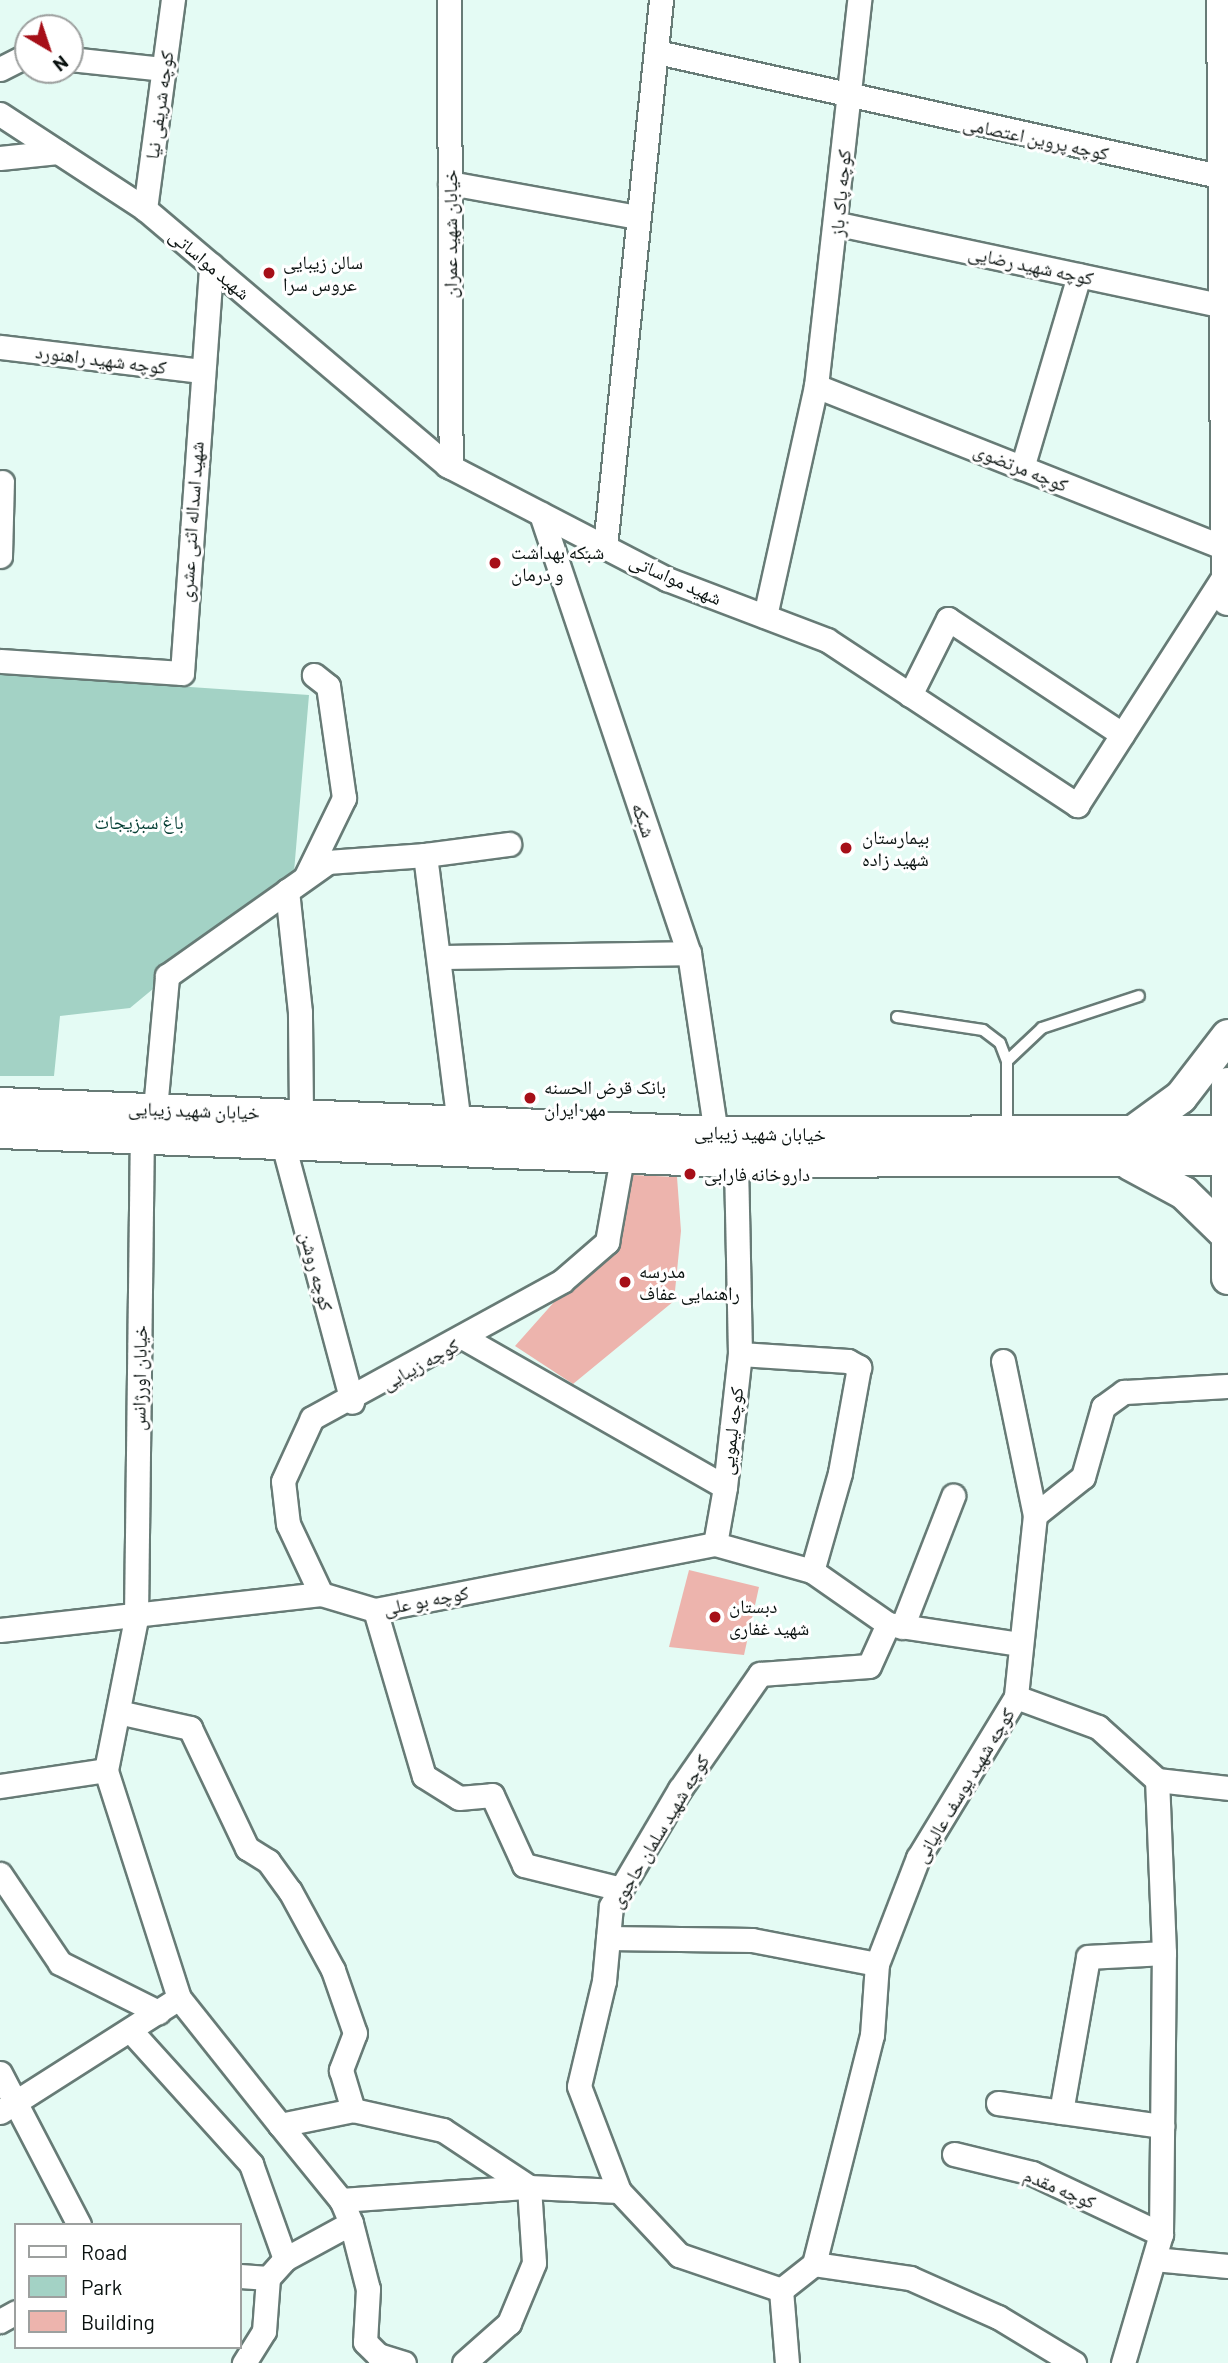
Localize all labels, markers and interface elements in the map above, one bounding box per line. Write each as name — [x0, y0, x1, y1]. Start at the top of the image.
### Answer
north arrow — [14, 14, 84, 84]
street label: کوچه شریفی نیا — [140, 49, 178, 161]
text: N — [49, 51, 73, 77]
street label: کوچه پروین اعتصامی — [961, 111, 1111, 165]
street label: کوچه پاک باز — [825, 148, 855, 238]
street label: خیابان شهید عمران — [439, 170, 461, 298]
street label: شهید مواساتی — [165, 224, 255, 304]
street label: کوچه شهید رضایی — [966, 241, 1096, 289]
place label: سالن زیبایی عروس سرا — [283, 251, 363, 295]
marker: سالن زیبایی عروس سرا — [261, 265, 277, 281]
street label: کوچه شهید راهنورد — [34, 340, 168, 378]
street label: کوچه مرتضوی — [971, 438, 1071, 496]
street label: شهید اسداله اثنی عشری — [174, 441, 208, 603]
place label: شبکه بهداشت و درمان — [511, 541, 604, 585]
street label: شهید مواساتی — [626, 549, 726, 609]
marker: شبکه بهداشت و درمان — [485, 553, 505, 573]
street label: شبکه — [627, 800, 661, 840]
park label: باغ سبزیجات — [94, 811, 184, 833]
place label: بیمارستان شهید زاده — [862, 826, 929, 870]
marker: بیمارستان شهید زاده — [836, 838, 856, 858]
place label: بانک قرض الحسنه مهر ایران — [544, 1076, 666, 1120]
marker: بانک قرض الحسنه مهر ایران — [522, 1090, 538, 1106]
street label: خیابان شهید زیبایی — [128, 1096, 260, 1124]
street label: خیابان شهید زیبایی — [694, 1120, 826, 1146]
place label: داروخانه فارابی — [704, 1163, 810, 1185]
marker: داروخانه فارابی — [682, 1166, 698, 1182]
street label: کوچه روشن — [295, 1229, 339, 1313]
place label: مدرسه راهنمایی عفاف — [639, 1260, 740, 1304]
marker: مدرسه راهنمایی عفاف — [617, 1274, 633, 1290]
street label: خیابان اورژانس — [127, 1325, 151, 1431]
street label: کوچه زیبایی — [377, 1333, 463, 1395]
street label: کوچه لیمویی — [714, 1386, 748, 1476]
street label: کوچه بو علی — [381, 1581, 471, 1619]
place label: دبستان شهید غفاری — [729, 1595, 809, 1639]
marker: دبستان شهید غفاری — [707, 1609, 723, 1625]
street label: کوچه شهید یوسف عالیانی — [909, 1704, 1019, 1866]
street label: کوچه شهید سلمان حاجوی — [604, 1750, 714, 1912]
street label: کوچه مقدم — [1021, 2163, 1099, 2213]
legend — [14, 2223, 242, 2349]
text: Road — [81, 2239, 127, 2264]
text: Park — [81, 2274, 122, 2299]
text: Building — [81, 2309, 155, 2334]

